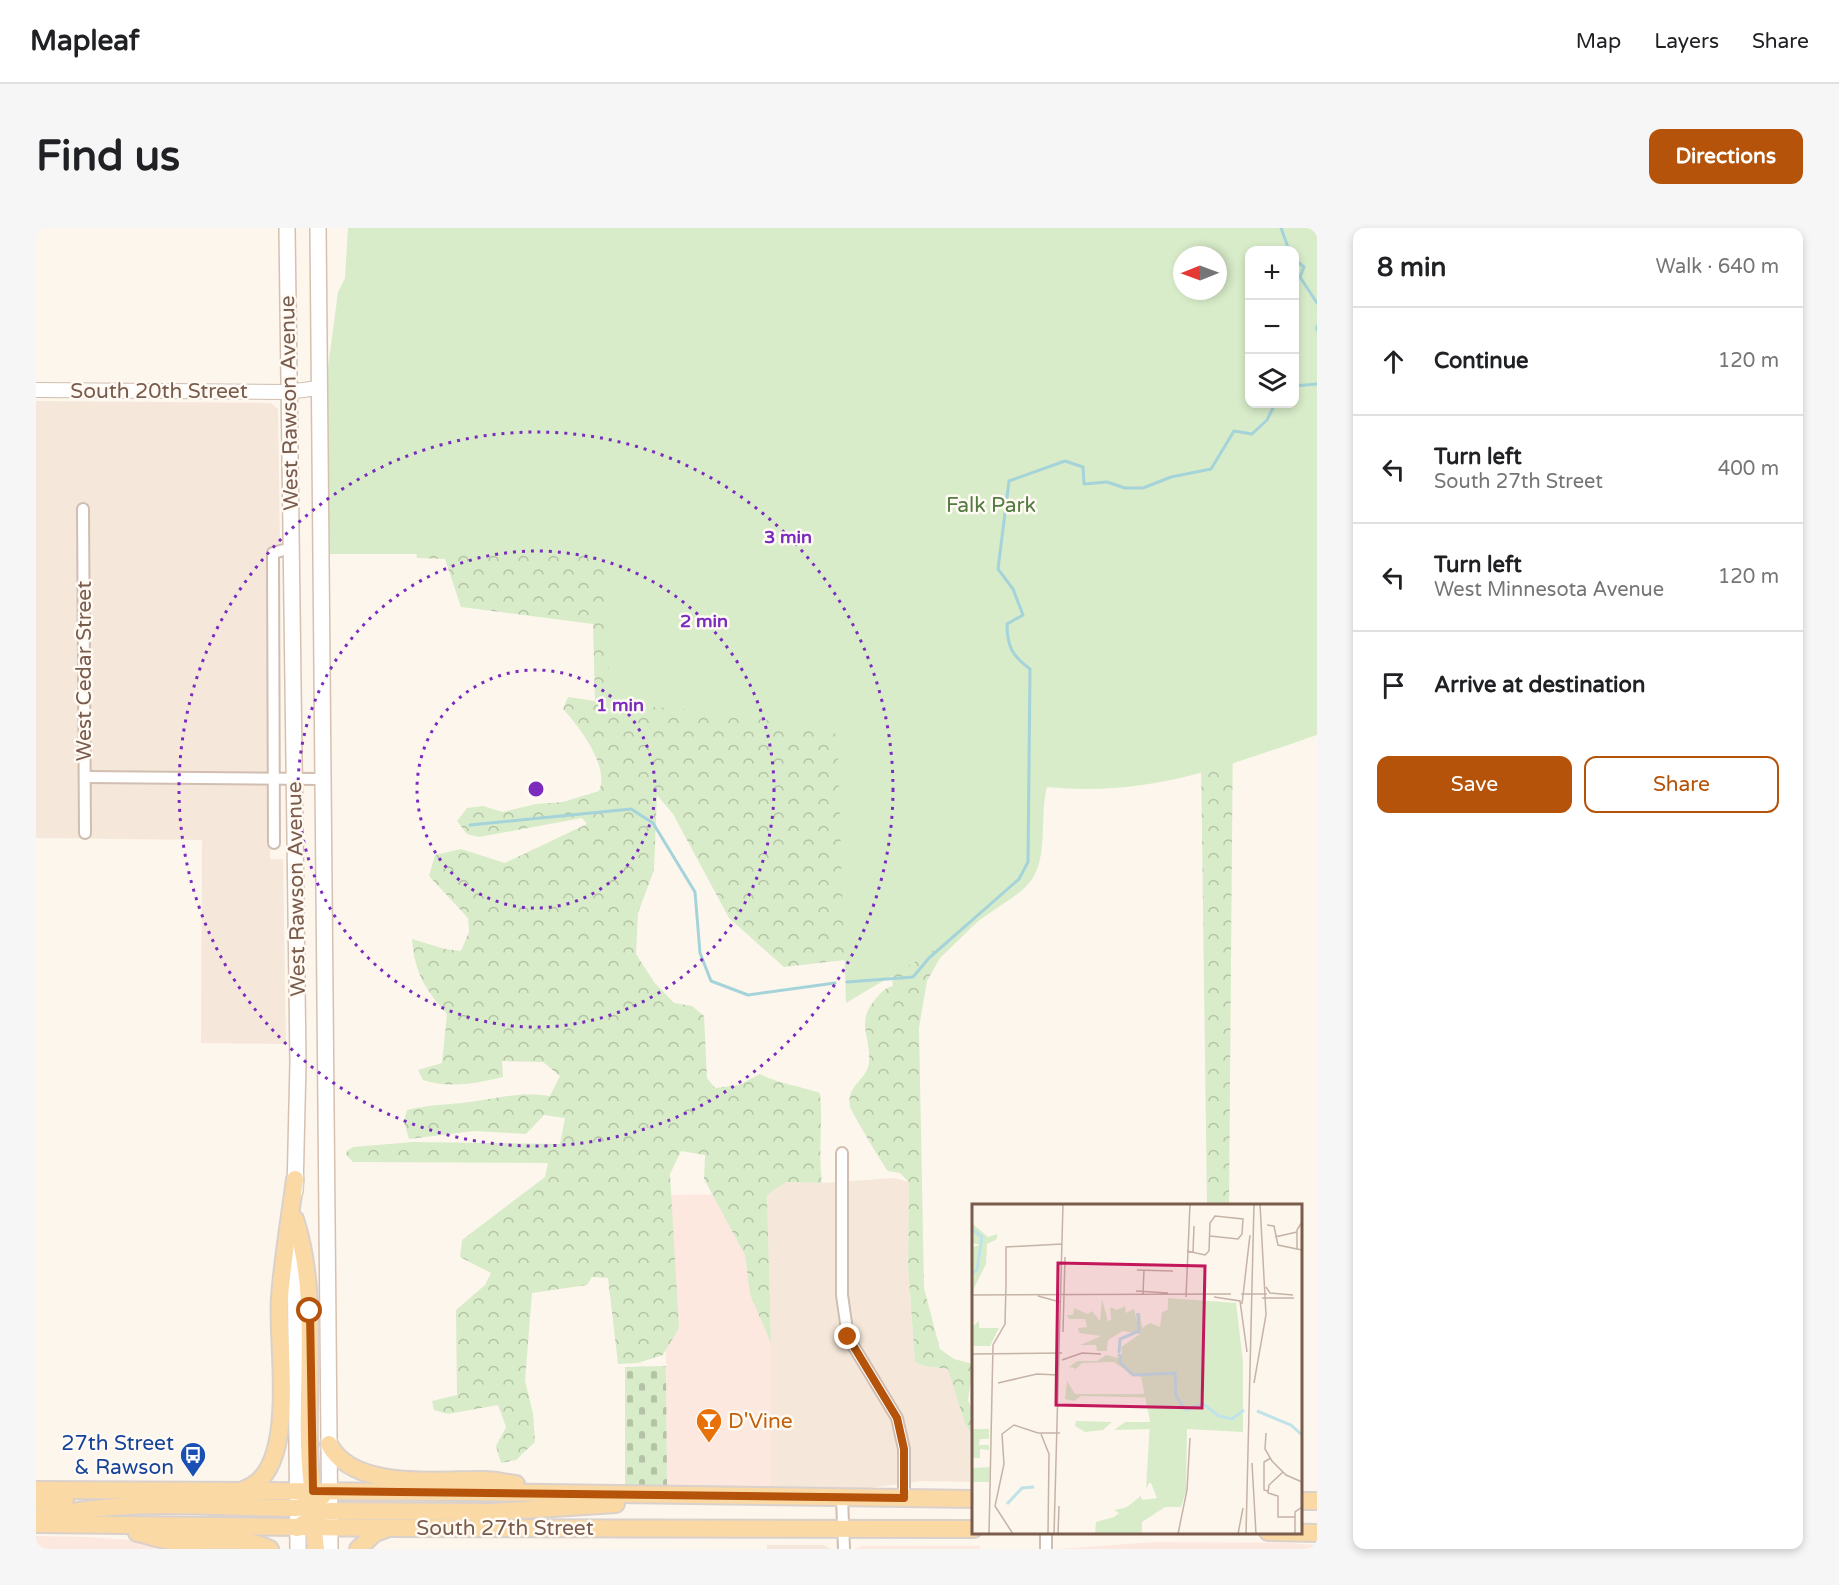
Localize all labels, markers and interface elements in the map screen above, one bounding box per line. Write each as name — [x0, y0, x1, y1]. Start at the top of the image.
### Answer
text: Mapleaf — [30, 24, 139, 58]
text: Map — [1576, 29, 1621, 54]
text: Layers — [1654, 29, 1719, 54]
text: Share — [1752, 29, 1809, 54]
button: Directions — [1649, 129, 1803, 184]
text: Find us — [36, 131, 180, 182]
north arrow — [1173, 246, 1227, 300]
map controls — [1245, 246, 1299, 408]
button: + — [1245, 246, 1299, 300]
text: 8 min — [1377, 252, 1446, 283]
text: Walk · 640 m — [1656, 255, 1779, 279]
street label: West Rawson Avenue — [275, 295, 304, 511]
button: − — [1245, 300, 1299, 354]
icon: ahead — [1377, 345, 1410, 378]
text: Continue — [1434, 348, 1529, 374]
text: 120 m — [1718, 349, 1779, 373]
button: layers — [1245, 354, 1299, 408]
street label: South 20th Street — [70, 379, 248, 404]
text: Turn left — [1434, 444, 1522, 470]
icon: left — [1377, 453, 1410, 486]
text: 400 m — [1718, 457, 1779, 481]
text: South 27th Street — [1434, 470, 1603, 494]
park label: Falk Park — [946, 493, 1036, 518]
text: 3 min — [764, 526, 812, 548]
text: Turn left — [1434, 552, 1522, 578]
icon: left — [1377, 561, 1410, 594]
text: 120 m — [1718, 565, 1779, 589]
text: West Minnesota Avenue — [1434, 578, 1664, 602]
street label: West Cedar Street — [72, 581, 97, 761]
text: 2 min — [680, 610, 728, 632]
icon: arrive — [1377, 669, 1410, 702]
text: Arrive at destination — [1434, 672, 1645, 698]
text: 1 min — [596, 694, 644, 716]
button: Save — [1377, 756, 1572, 813]
button: Share — [1584, 756, 1779, 813]
centre of rings — [526, 779, 546, 799]
street label: West Rawson Avenue — [282, 781, 311, 997]
inset map — [972, 1204, 1302, 1534]
route start — [296, 1297, 322, 1323]
route end — [834, 1323, 860, 1349]
bar icon: D'Vine — [694, 1406, 724, 1444]
place label: D'Vine — [728, 1409, 793, 1434]
place label: 27th Street & Rawson — [61, 1431, 174, 1480]
bus stop icon: 27th Street & Rawson — [178, 1440, 208, 1478]
street label: South 27th Street — [416, 1516, 594, 1541]

